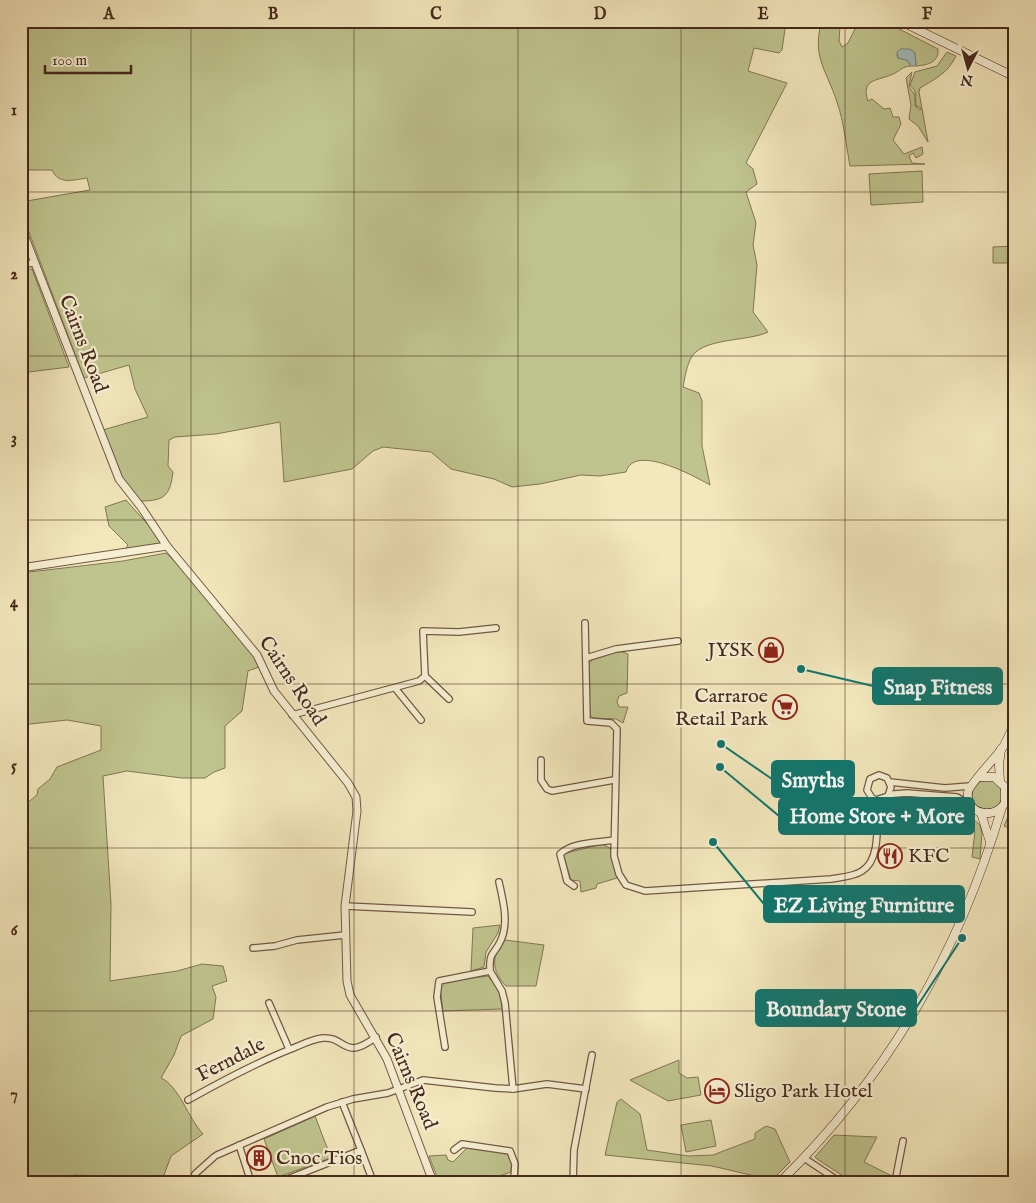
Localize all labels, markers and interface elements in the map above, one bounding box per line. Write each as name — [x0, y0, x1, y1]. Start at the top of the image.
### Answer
text: A — [103, 5, 116, 25]
text: B — [268, 5, 279, 25]
text: C — [430, 5, 442, 25]
text: D — [594, 5, 607, 25]
text: E — [757, 5, 769, 25]
text: F — [922, 5, 933, 25]
scale bar — [45, 42, 131, 74]
north arrow — [944, 42, 994, 92]
text: 100 m — [52, 51, 88, 70]
text: N — [960, 70, 975, 90]
text: 1 — [11, 101, 17, 121]
text: 2 — [10, 265, 18, 285]
street label: Cairns Road — [53, 291, 113, 397]
text: 3 — [11, 429, 17, 449]
text: 4 — [10, 593, 19, 613]
street label: Cairns Road — [253, 631, 331, 731]
shop icon: JYSK — [758, 637, 784, 663]
place label: JYSK — [706, 638, 755, 663]
callout: Snap Fitness — [873, 668, 1002, 704]
text: Snap Fitness — [884, 675, 992, 702]
place label: Carraroe Retail Park — [675, 684, 768, 732]
supermarket icon: Carraroe Retail Park — [772, 694, 798, 720]
text: 5 — [11, 757, 17, 777]
callout: Smyths — [772, 761, 854, 797]
text: Smyths — [782, 768, 844, 795]
callout: Home Store + More — [779, 798, 974, 834]
text: Home Store + More — [789, 804, 965, 831]
restaurant icon: KFC — [877, 843, 903, 869]
place label: KFC — [908, 844, 949, 869]
callout: EZ Living Furniture — [764, 886, 964, 922]
text: EZ Living Furniture — [774, 893, 955, 920]
text: 6 — [11, 921, 19, 941]
callout: Boundary Stone — [756, 990, 916, 1026]
text: Boundary Stone — [766, 997, 906, 1024]
street label: Cairns Road — [379, 1029, 443, 1134]
street label: Ferndale — [193, 1032, 269, 1088]
hotel icon: Sligo Park Hotel — [704, 1078, 730, 1104]
place label: Sligo Park Hotel — [734, 1079, 873, 1104]
text: 7 — [10, 1085, 18, 1105]
building icon: Cnoc Tios — [246, 1145, 272, 1171]
place label: Cnoc Tios — [276, 1146, 362, 1171]

